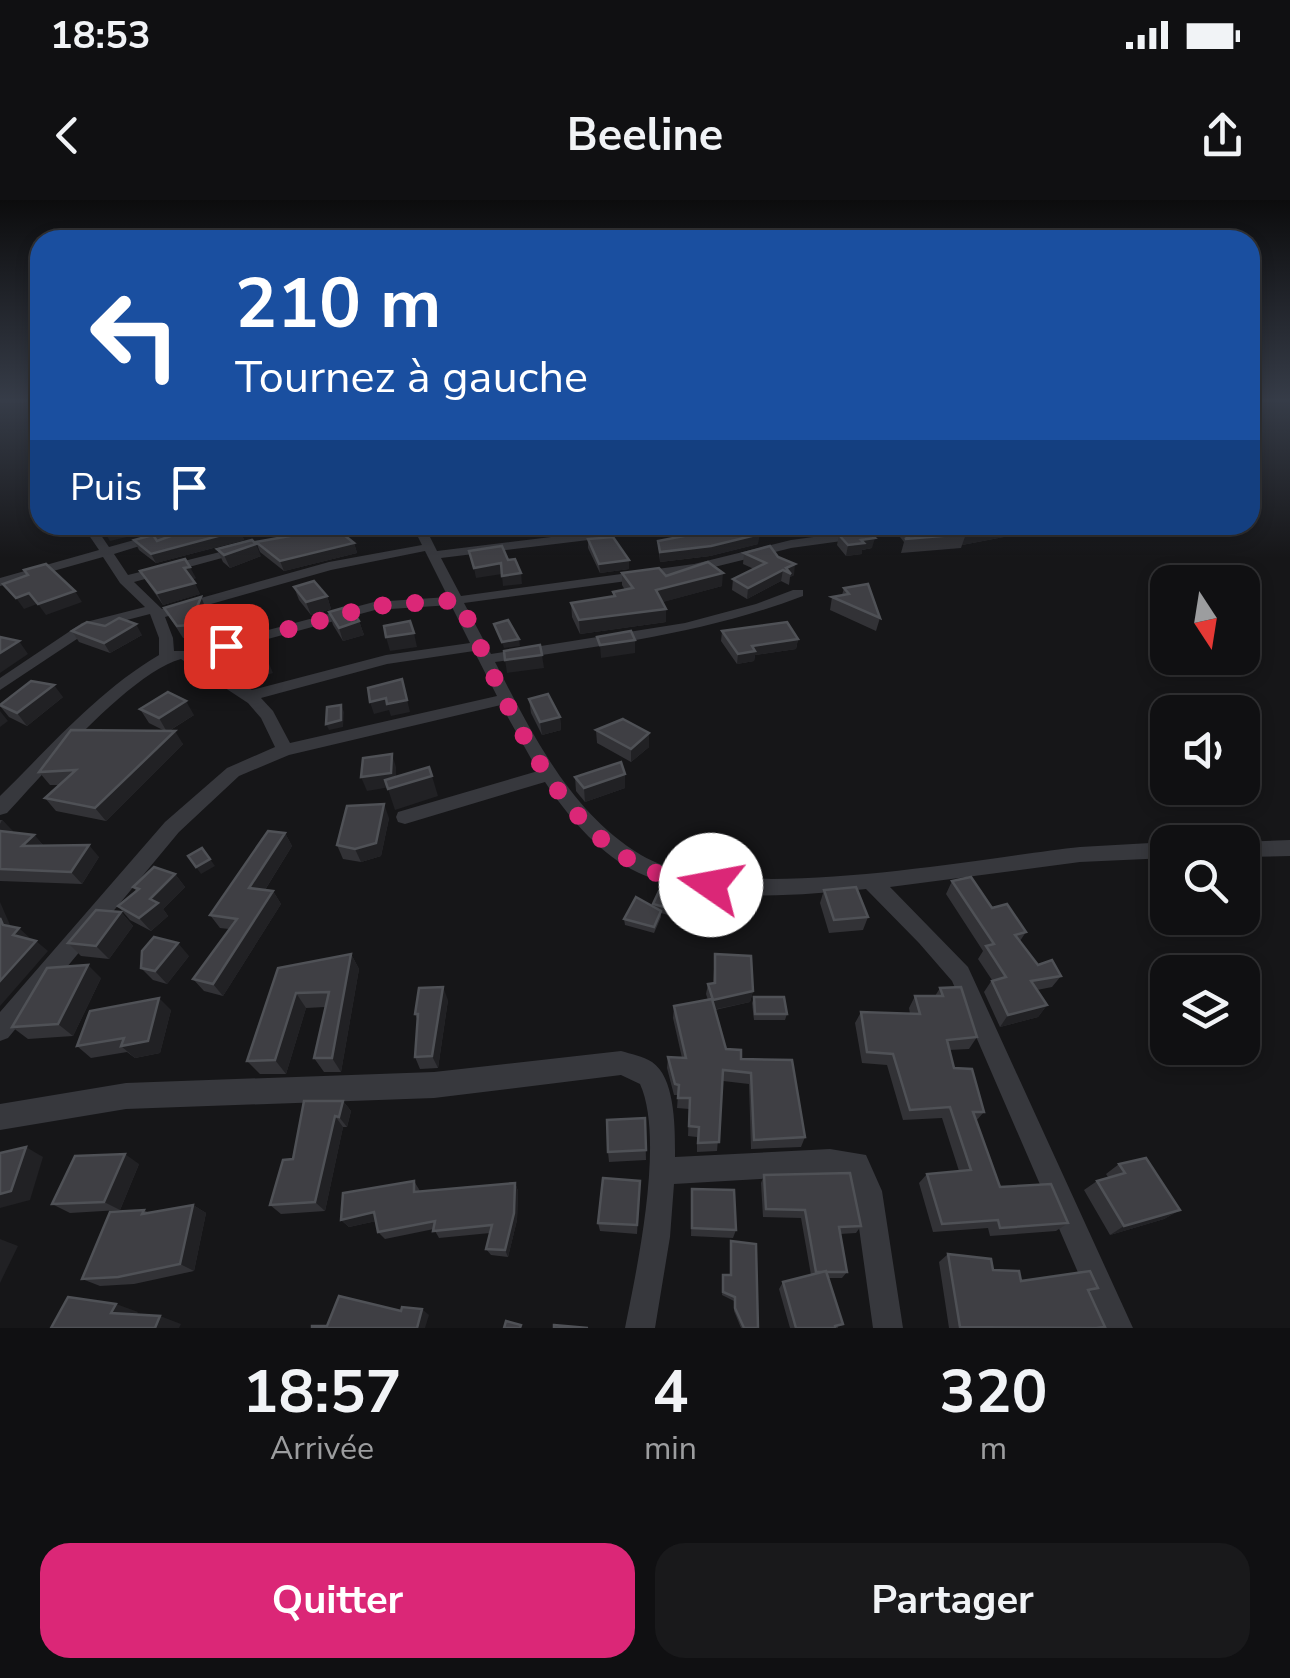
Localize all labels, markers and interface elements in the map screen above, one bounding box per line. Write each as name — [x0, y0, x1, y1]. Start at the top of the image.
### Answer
text: 18:53 — [50, 10, 151, 61]
text: Beeline — [567, 105, 723, 166]
icon: back — [40, 108, 95, 163]
icon: share — [1195, 108, 1250, 163]
text: 210 m — [235, 256, 441, 352]
icon: left — [70, 270, 200, 400]
text: Tournez à gauche — [235, 347, 588, 408]
icon: arrive — [162, 460, 217, 515]
text: Puis — [70, 462, 142, 513]
north arrow — [1150, 565, 1260, 675]
map controls — [1150, 565, 1260, 1065]
pin — [184, 604, 269, 689]
icon: arrive — [199, 619, 254, 674]
button: sound — [1150, 695, 1260, 805]
button: search — [1150, 825, 1260, 935]
position arrow — [659, 833, 763, 937]
button: layers — [1150, 955, 1260, 1065]
text: 18:57 — [243, 1351, 401, 1433]
text: 4 — [652, 1351, 688, 1433]
text: 320 — [939, 1351, 1047, 1433]
text: Arrivée — [270, 1427, 374, 1470]
text: min — [644, 1427, 697, 1470]
text: m — [980, 1427, 1007, 1470]
button: Quitter — [40, 1543, 635, 1658]
button: Partager — [655, 1543, 1250, 1658]

